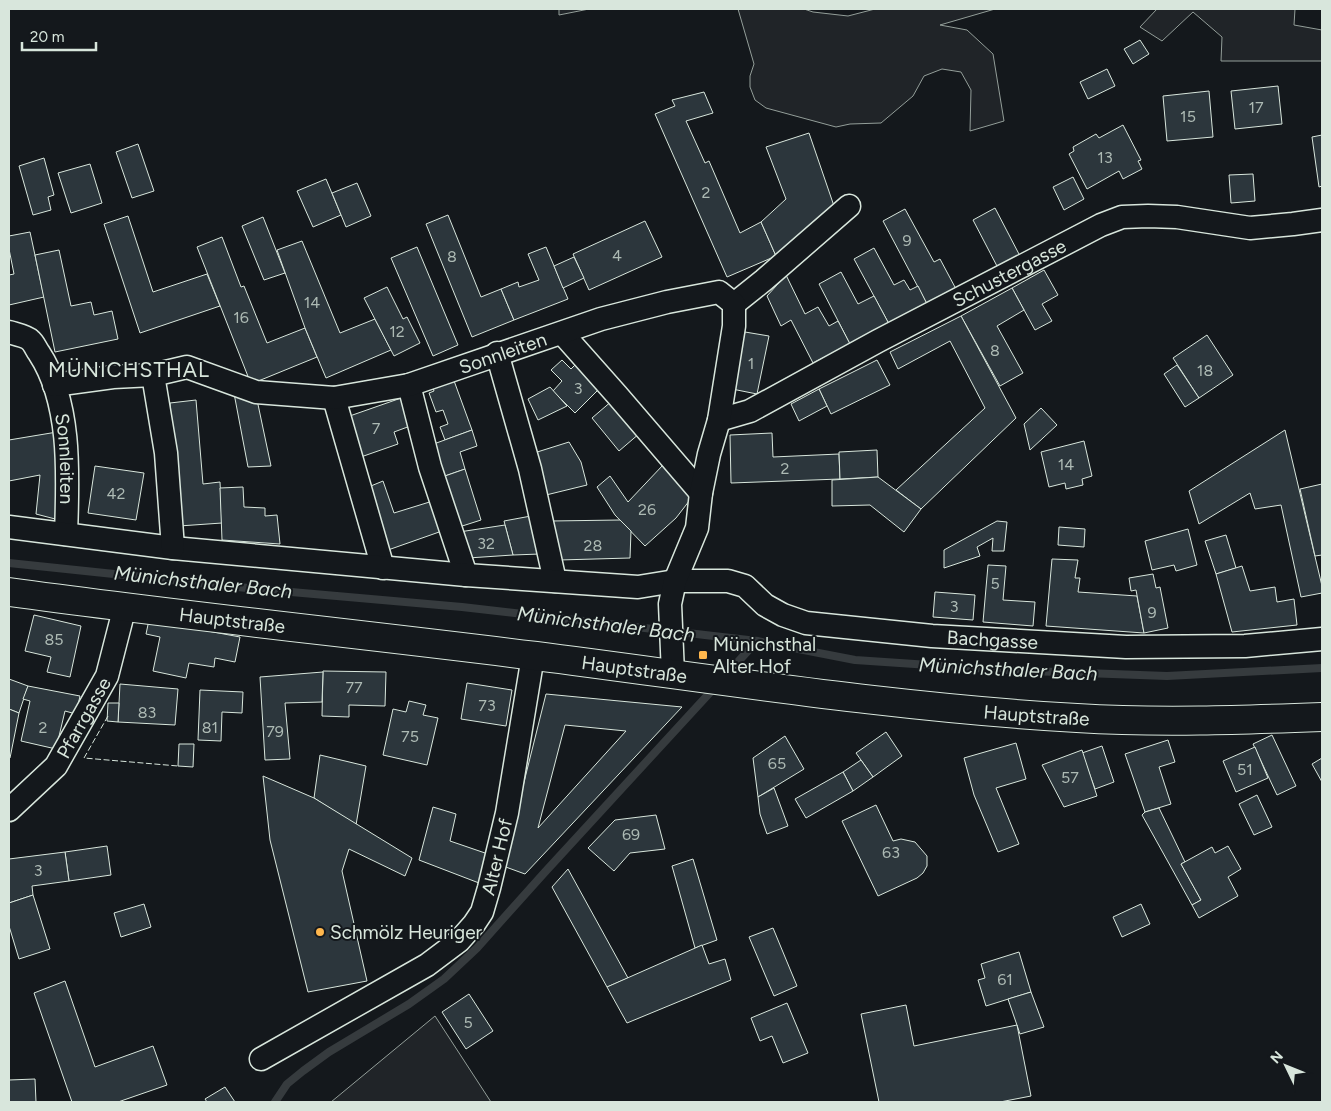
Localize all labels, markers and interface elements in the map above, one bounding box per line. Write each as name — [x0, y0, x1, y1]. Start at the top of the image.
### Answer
scale bar — [22, 20, 96, 52]
text: 20 m — [30, 28, 64, 46]
house number: 17 — [1248, 98, 1264, 117]
house number: 15 — [1180, 107, 1196, 126]
house number: 13 — [1097, 148, 1113, 167]
house number: 2 — [702, 183, 710, 202]
house number: 9 — [902, 231, 912, 250]
street label: Schustergasse — [948, 234, 1070, 312]
house number: 4 — [612, 246, 622, 265]
house number: 8 — [447, 247, 457, 266]
house number: 14 — [304, 293, 320, 312]
house number: 16 — [233, 308, 249, 327]
house number: 12 — [389, 322, 405, 341]
street label: Sonnleiten — [456, 327, 549, 378]
house number: 8 — [990, 341, 1000, 360]
house number: 1 — [748, 354, 754, 373]
district label: MÜNICHSTHAL — [48, 357, 210, 382]
house number: 18 — [1197, 361, 1213, 380]
house number: 3 — [574, 379, 582, 398]
street label: Sonnleiten — [51, 412, 79, 504]
house number: 7 — [372, 419, 381, 438]
house number: 14 — [1058, 455, 1074, 474]
house number: 2 — [781, 459, 789, 478]
house number: 42 — [107, 484, 125, 503]
house number: 26 — [638, 500, 656, 519]
house number: 32 — [477, 534, 495, 553]
house number: 28 — [584, 536, 602, 555]
water label: Münichsthaler Bach — [113, 561, 293, 603]
house number: 5 — [990, 574, 1000, 593]
house number: 3 — [950, 597, 958, 616]
water label: Münichsthaler Bach — [516, 601, 696, 647]
street label: Hauptstraße — [178, 602, 286, 638]
house number: 9 — [1147, 603, 1157, 622]
street label: Bachgasse — [946, 625, 1039, 653]
house number: 85 — [44, 630, 64, 649]
place label: Münichsthal Alter Hof — [713, 633, 816, 678]
marker: Münichsthal Alter Hof — [697, 649, 709, 661]
street label: Hauptstraße — [580, 651, 688, 688]
water label: Münichsthaler Bach — [918, 652, 1098, 686]
street label: Pfarrgasse — [51, 673, 115, 762]
house number: 77 — [345, 678, 363, 697]
house number: 73 — [478, 696, 496, 715]
street label: Hauptstraße — [983, 700, 1090, 730]
house number: 83 — [138, 703, 156, 722]
house number: 2 — [39, 718, 47, 737]
house number: 81 — [202, 718, 218, 737]
house number: 79 — [266, 722, 284, 741]
house number: 75 — [401, 727, 419, 746]
house number: 65 — [768, 754, 786, 773]
house number: 51 — [1237, 760, 1253, 779]
house number: 57 — [1061, 768, 1079, 787]
street label: Alter Hof — [476, 816, 517, 898]
house number: 69 — [622, 825, 640, 844]
house number: 63 — [882, 843, 900, 862]
house number: 3 — [34, 861, 42, 880]
place label: Schmölz Heuriger — [330, 921, 483, 944]
marker: Schmölz Heuriger — [314, 926, 326, 938]
house number: 61 — [997, 970, 1013, 989]
house number: 5 — [463, 1013, 473, 1032]
north arrow — [1261, 1041, 1311, 1091]
text: N — [1267, 1048, 1287, 1067]

